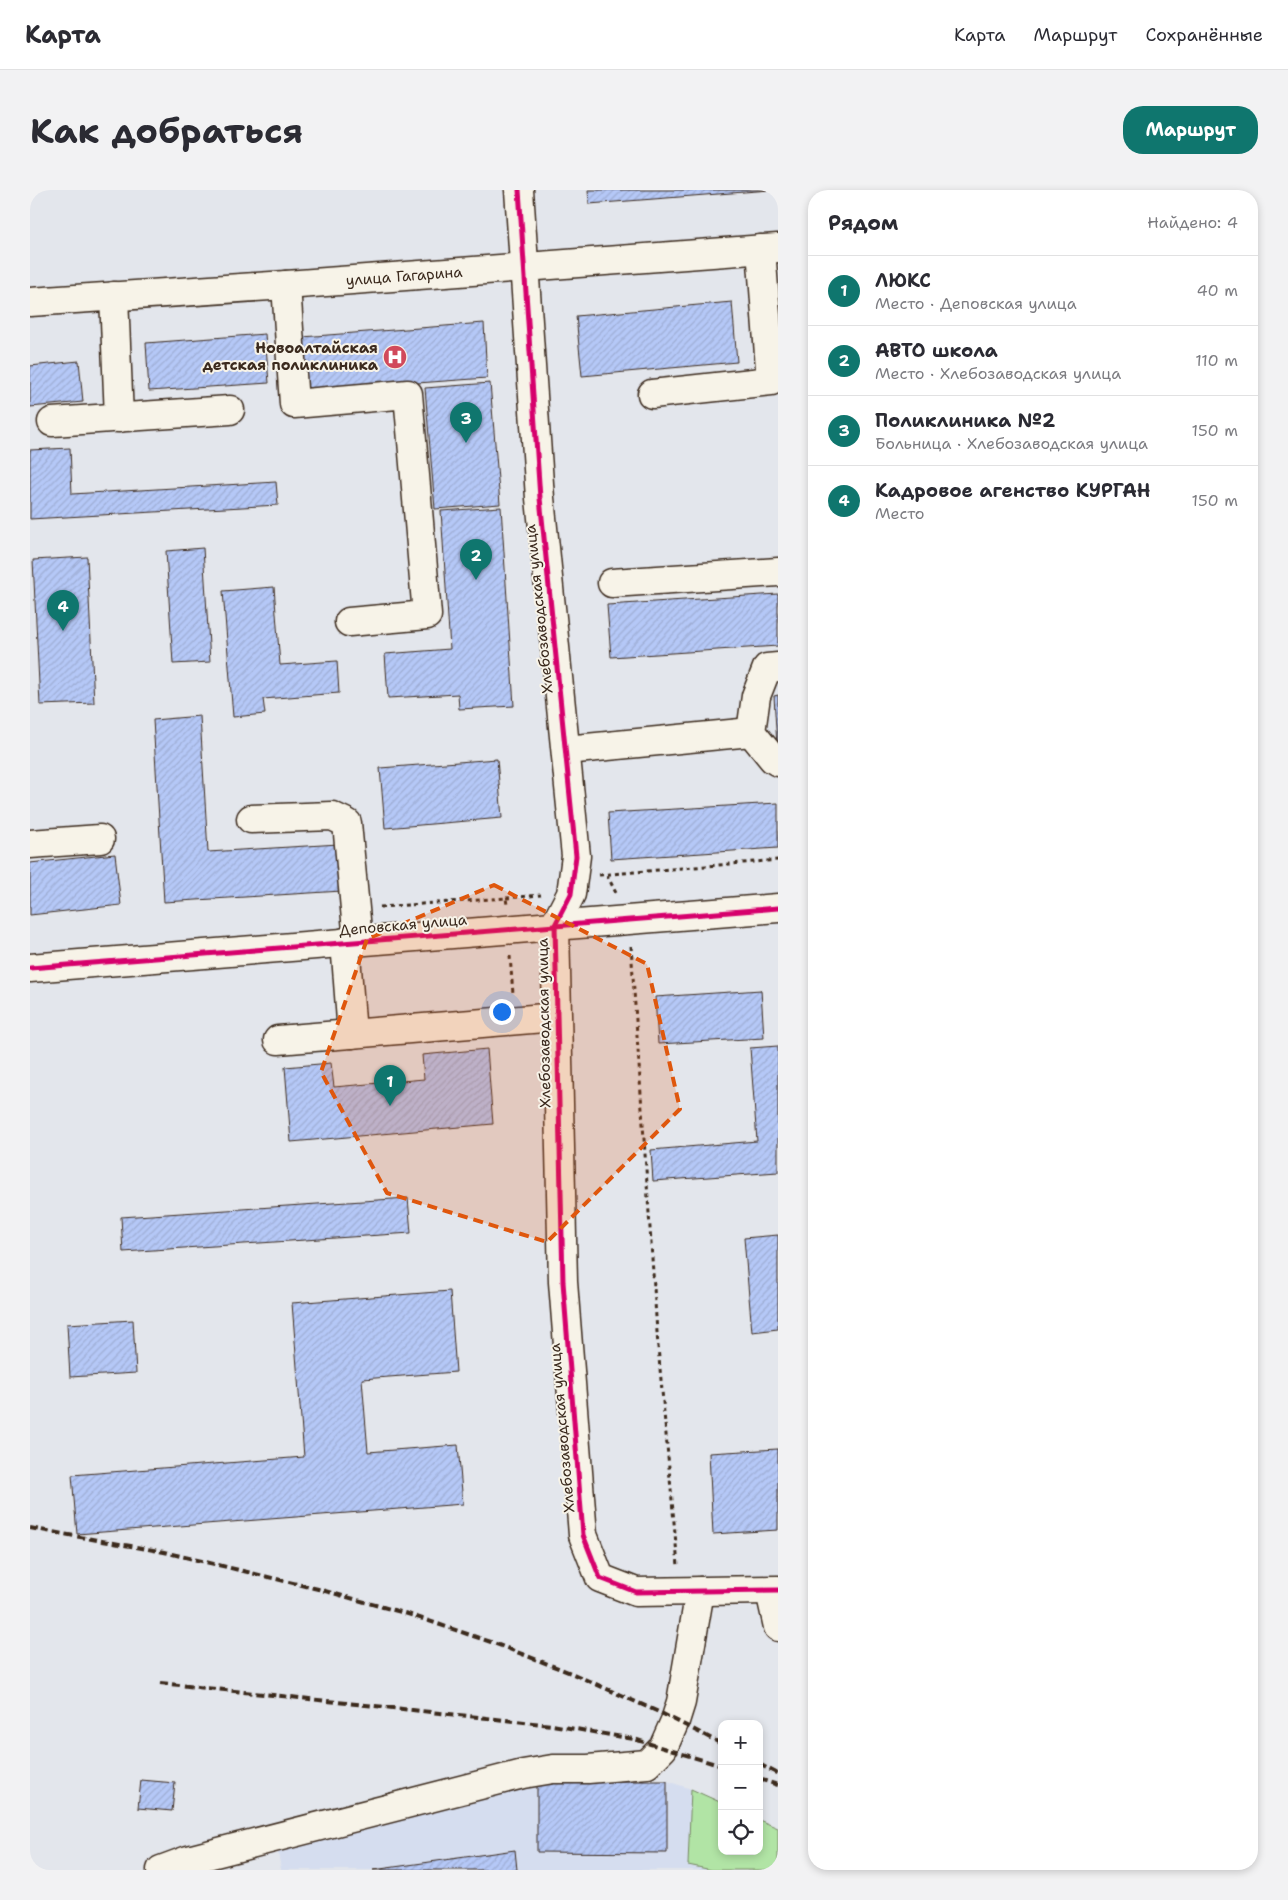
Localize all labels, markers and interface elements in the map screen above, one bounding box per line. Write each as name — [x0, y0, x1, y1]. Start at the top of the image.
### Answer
text: Карта — [25, 19, 101, 51]
text: Карта — [954, 23, 1005, 47]
text: Маршрут — [1033, 23, 1117, 47]
text: Сохранённые — [1145, 23, 1263, 47]
button: Маршрут — [1123, 106, 1258, 154]
text: Как добраться — [30, 107, 303, 154]
text: Рядом — [828, 209, 898, 237]
text: Найдено: 4 — [1147, 212, 1238, 233]
street label: улица Гагарина — [345, 262, 464, 290]
text: ЛЮКС — [875, 268, 931, 293]
text: 1 — [840, 280, 848, 301]
text: 40 m — [1196, 280, 1238, 301]
text: Место · Деповская улица — [875, 293, 1077, 314]
place label: Новоалтайская детская поликлиника — [203, 338, 379, 375]
text: АВТО школа — [875, 338, 998, 363]
hospital icon: Новоалтайская детская поликлиника — [382, 344, 408, 370]
text: 2 — [838, 350, 850, 371]
text: 110 m — [1195, 350, 1238, 371]
text: Место · Хлебозаводская улица — [875, 363, 1121, 384]
pin: 3 — [450, 402, 482, 443]
text: Поликлиника №2 — [875, 408, 1055, 433]
text: 3 — [838, 420, 850, 441]
text: 150 m — [1191, 420, 1238, 441]
text: Больница · Хлебозаводская улица — [875, 433, 1148, 454]
text: Кадровое агенство КУРГАН — [875, 478, 1150, 503]
text: 4 — [838, 490, 850, 511]
text: 150 m — [1191, 490, 1238, 511]
text: Место — [875, 503, 925, 524]
street label: Хлебозаводская улица — [520, 523, 558, 695]
pin: 2 — [460, 539, 492, 580]
pin: 4 — [47, 590, 79, 631]
street label: Деповская улица — [338, 909, 468, 941]
street label: Хлебозаводская улица — [533, 937, 555, 1108]
your location — [489, 999, 515, 1025]
pin: 1 — [374, 1065, 406, 1106]
street label: Хлебозаводская улица — [545, 1342, 579, 1513]
map controls — [718, 1720, 763, 1855]
button: + — [718, 1720, 763, 1765]
button: − — [718, 1765, 763, 1810]
button: locate — [718, 1810, 763, 1855]

